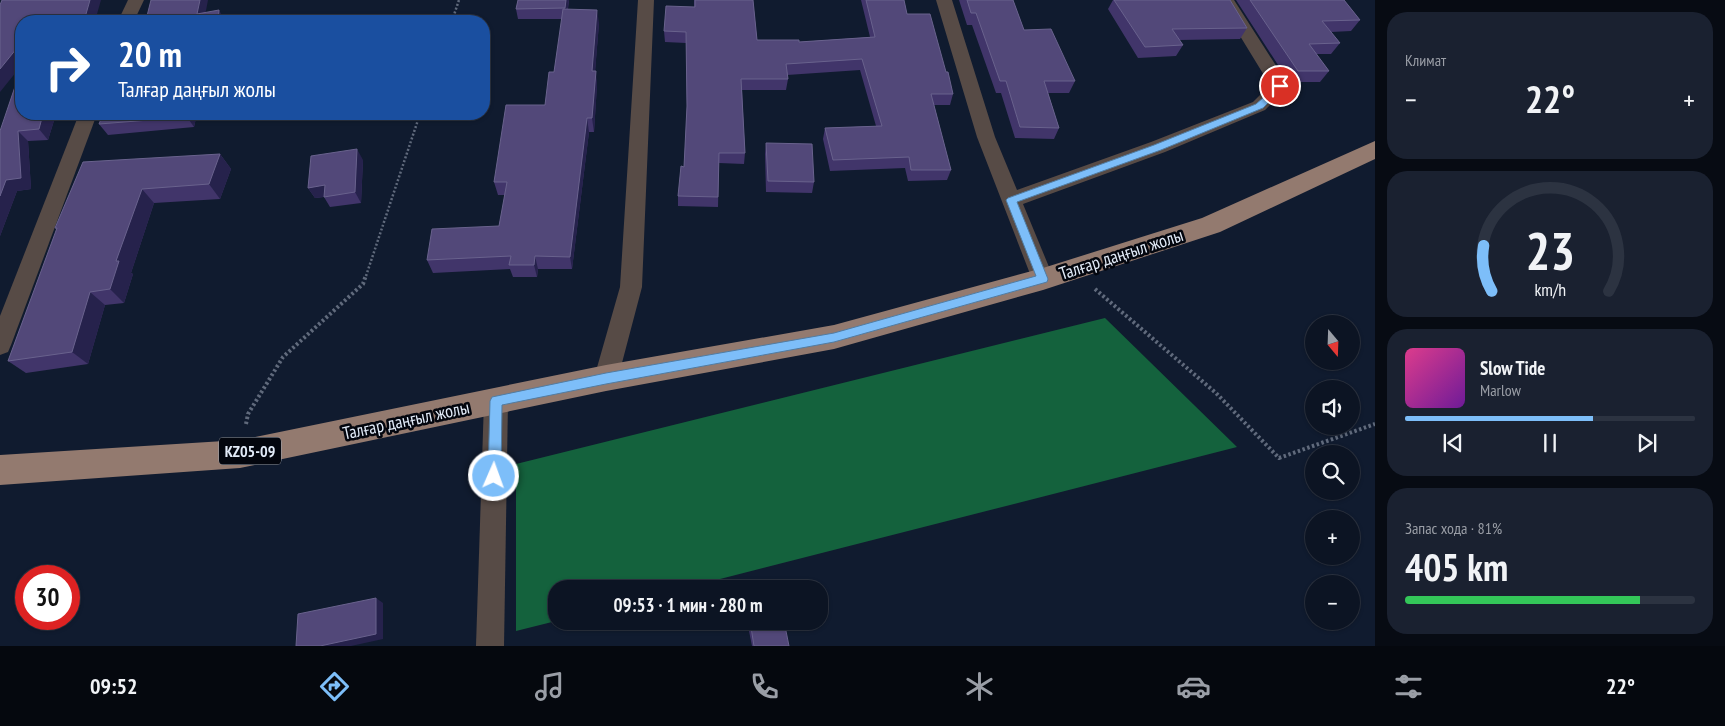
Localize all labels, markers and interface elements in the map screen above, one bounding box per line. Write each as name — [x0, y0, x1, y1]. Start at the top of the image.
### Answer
text: 20 m — [118, 31, 182, 77]
icon: right — [35, 35, 100, 100]
text: Климат — [1405, 50, 1446, 70]
pin — [1259, 65, 1301, 107]
icon: arrive — [1266, 72, 1294, 100]
text: 22° — [1525, 74, 1575, 123]
text: Талғар даңғыл жолы — [118, 75, 276, 103]
text: − — [1405, 81, 1417, 118]
text: + — [1683, 81, 1695, 118]
text: 23 — [1525, 217, 1575, 284]
street label: Талғар даңғыл жолы — [1056, 223, 1186, 285]
text: km/h — [1534, 278, 1566, 301]
north arrow — [1305, 315, 1360, 370]
map controls — [1305, 315, 1360, 630]
text: Slow Tide — [1480, 356, 1545, 380]
button: sound — [1305, 380, 1360, 435]
text: Marlow — [1480, 380, 1521, 400]
street label: Талғар даңғыл жолы — [340, 395, 472, 445]
icon: previous — [1439, 429, 1467, 457]
icon: pause — [1536, 429, 1564, 457]
icon: next — [1633, 429, 1661, 457]
road number: KZ05-09 — [219, 438, 281, 464]
button: search — [1305, 445, 1360, 500]
position arrow — [467, 449, 519, 501]
button: + — [1305, 510, 1360, 565]
text: Запас хода · 81% — [1405, 518, 1502, 538]
text: 405 km — [1405, 542, 1508, 591]
speed limit sign: 30 — [15, 565, 80, 630]
button: − — [1305, 575, 1360, 630]
text: 09:53 · 1 мин · 280 m — [614, 593, 762, 617]
icon: directions — [317, 669, 352, 704]
icon: music — [532, 669, 567, 704]
icon: phone — [747, 669, 782, 704]
icon: climate — [962, 669, 997, 704]
icon: car — [1176, 669, 1211, 704]
icon: filters — [1391, 669, 1426, 704]
text: 09:52 — [90, 672, 137, 700]
text: 22° — [1606, 672, 1635, 700]

